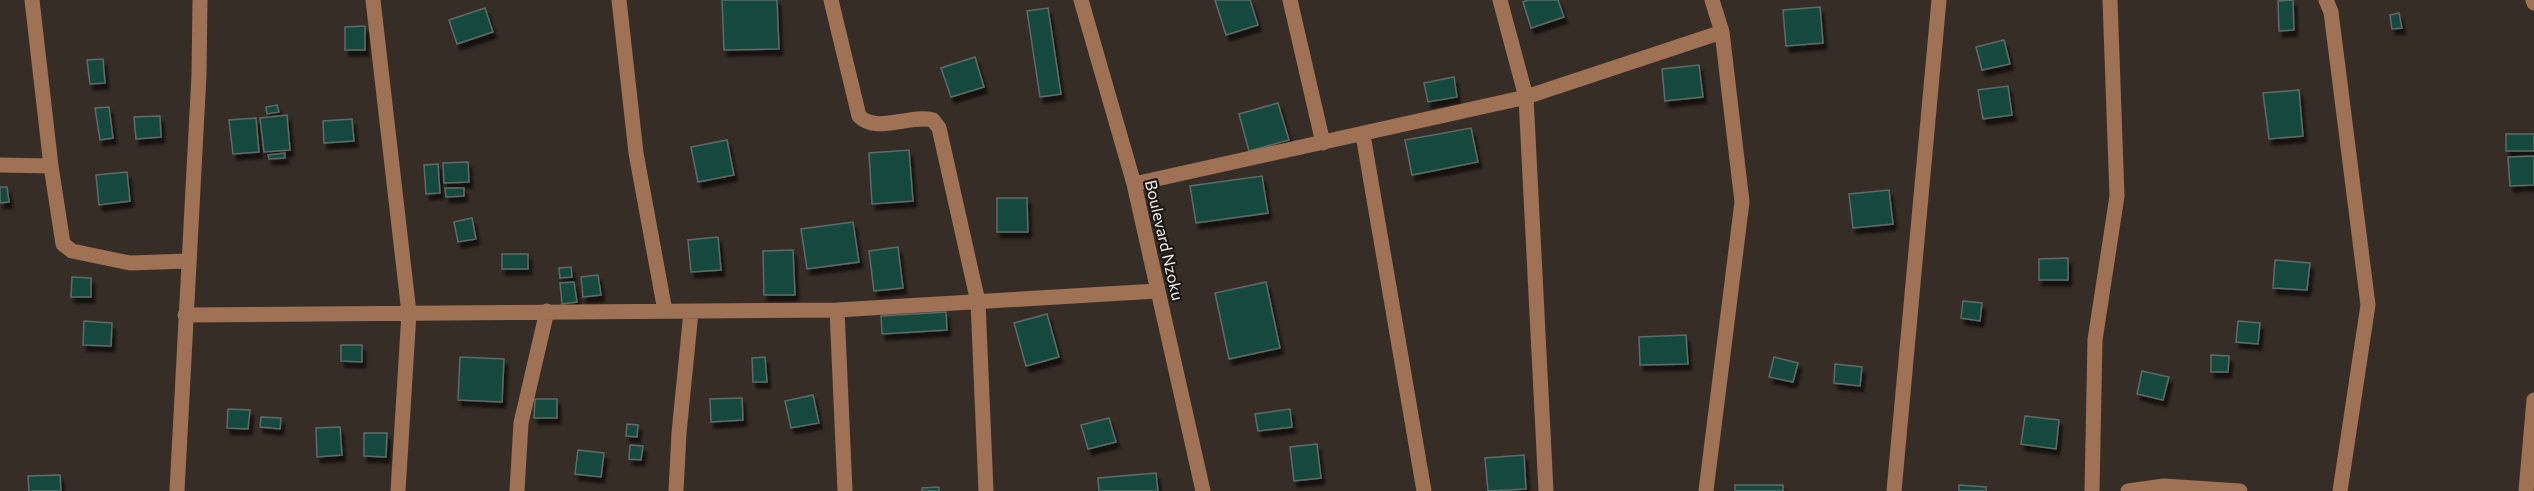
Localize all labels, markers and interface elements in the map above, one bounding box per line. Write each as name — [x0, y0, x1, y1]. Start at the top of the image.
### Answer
street label: Boulevard Nzoku — [1142, 178, 1188, 302]

